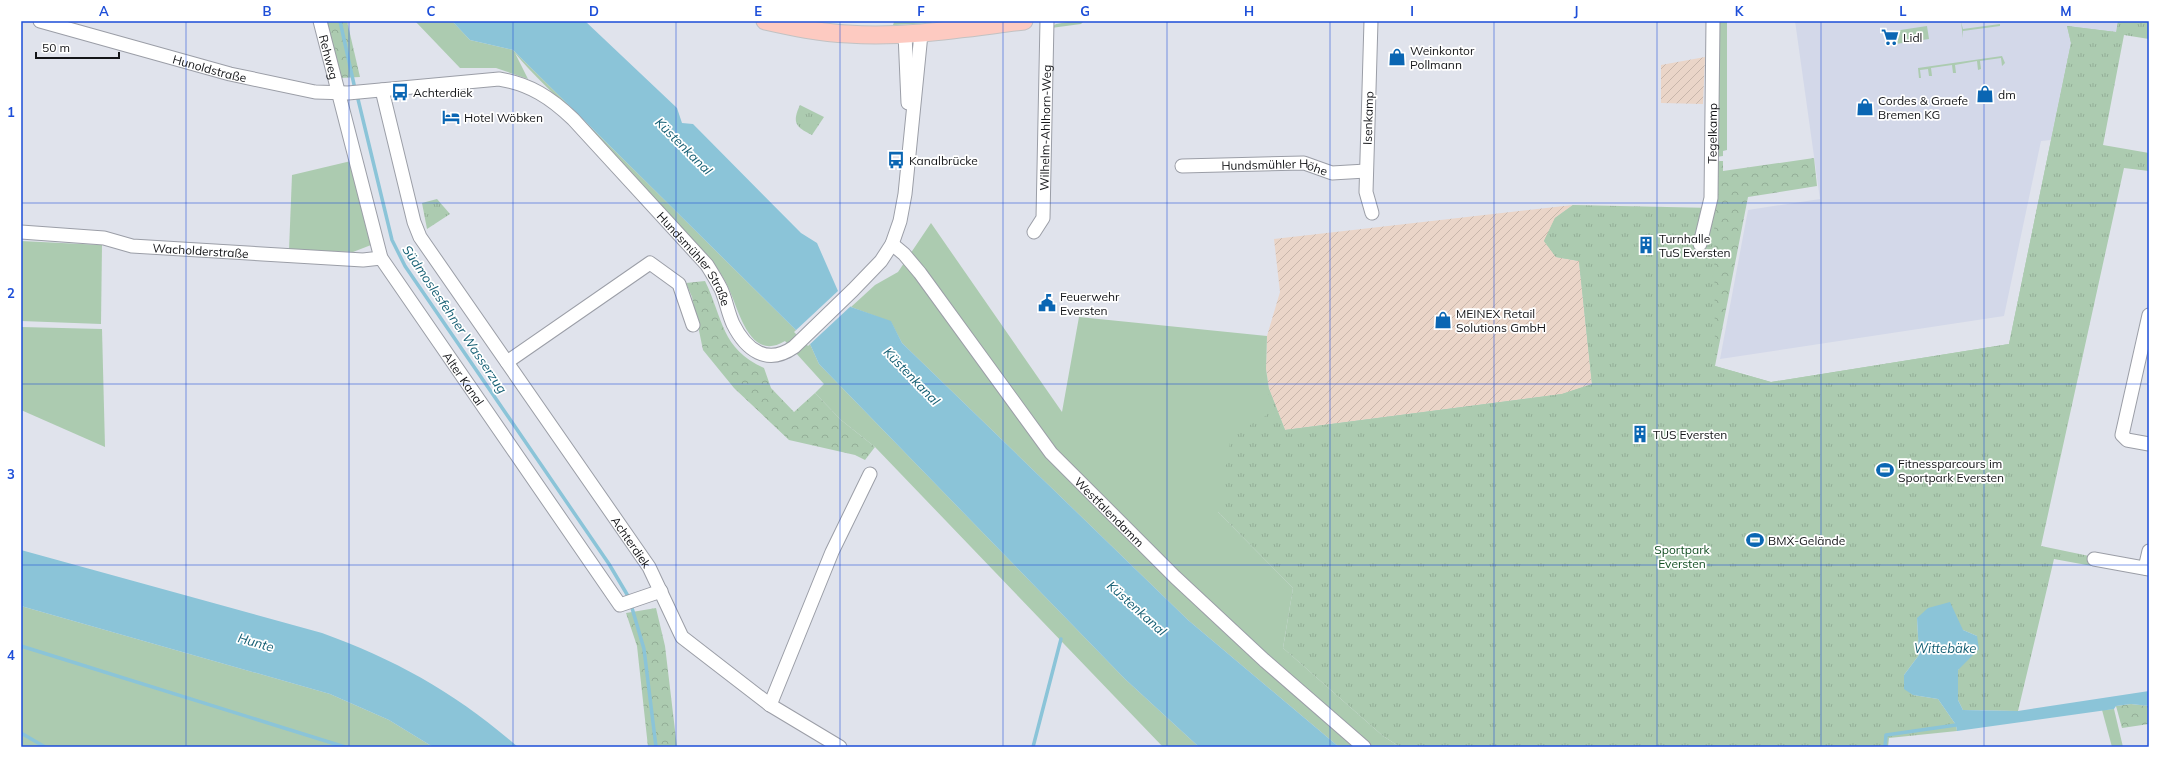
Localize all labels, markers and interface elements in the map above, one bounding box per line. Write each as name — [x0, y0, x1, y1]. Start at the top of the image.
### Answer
text: A — [99, 3, 109, 19]
text: B — [263, 3, 272, 19]
text: C — [427, 3, 436, 19]
text: D — [589, 3, 599, 19]
text: E — [754, 3, 762, 19]
text: F — [917, 3, 925, 19]
text: G — [1080, 3, 1090, 19]
text: H — [1244, 3, 1254, 19]
text: I — [1410, 3, 1414, 19]
text: J — [1574, 3, 1578, 19]
text: K — [1735, 3, 1745, 19]
text: L — [1899, 3, 1907, 19]
text: M — [2060, 3, 2072, 19]
supermarket icon: Lidl — [1880, 27, 1900, 47]
place label: Lidl — [1903, 30, 1922, 45]
street label: Rehweg — [316, 33, 342, 81]
scale bar — [36, 34, 119, 60]
text: 50 m — [42, 40, 70, 55]
place label: Weinkontor Pollmann — [1410, 43, 1475, 72]
shop icon: Weinkontor Pollmann — [1387, 47, 1407, 67]
street label: Hunoldstraße — [171, 51, 248, 85]
street label: Wilhelm-Ahlhorn-Weg — [1036, 65, 1054, 191]
bus stop icon: Achterdiek — [390, 82, 410, 102]
shop icon: dm — [1975, 84, 1995, 104]
place label: Achterdiek — [413, 85, 473, 100]
place label: dm — [1998, 87, 2016, 102]
street label: Isenkamp — [1360, 91, 1376, 145]
place label: Cordes & Graefe Bremen KG — [1878, 93, 1968, 122]
shop icon: Cordes & Graefe Bremen KG — [1855, 97, 1875, 117]
street label: Tegelkamp — [1704, 103, 1720, 164]
text: 1 — [7, 104, 15, 120]
hotel icon: Hotel Wöbken — [441, 107, 461, 127]
place label: Hotel Wöbken — [464, 110, 543, 125]
water label: Küstenkanal — [652, 114, 716, 178]
bus stop icon: Kanalbrücke — [886, 150, 906, 170]
place label: Kanalbrücke — [909, 153, 978, 168]
street label: Hundsmühler Höhe — [1221, 155, 1330, 178]
street label: Hundsmühler Straße — [654, 208, 734, 307]
place label: Turnhalle TuS Eversten — [1659, 231, 1731, 260]
building icon: Turnhalle TuS Eversten — [1636, 235, 1656, 255]
street label: Wacholderstraße — [152, 240, 249, 261]
water label: Südmoslesfehner Wasserzug — [399, 242, 511, 396]
text: 2 — [7, 285, 15, 301]
place label: Feuerwehr Eversten — [1060, 289, 1120, 318]
public building icon: Feuerwehr Eversten — [1037, 293, 1057, 313]
place label: MEINEX Retail Solutions GmbH — [1456, 306, 1546, 335]
shop icon: MEINEX Retail Solutions GmbH — [1433, 310, 1453, 330]
water label: Küstenkanal — [880, 344, 944, 409]
street label: Alter Kanal — [440, 349, 488, 408]
building icon: TUS Eversten — [1630, 424, 1650, 444]
place label: TUS Eversten — [1653, 427, 1727, 442]
place label: Fitnessparcours im Sportpark Eversten — [1898, 456, 2004, 485]
sports icon: Fitnessparcours im Sportpark Eversten — [1875, 460, 1895, 480]
text: 3 — [7, 466, 15, 482]
street label: Westfalendamm — [1072, 474, 1148, 550]
street label: Achterdiek — [608, 513, 655, 571]
sports icon: BMX-Gelände — [1745, 530, 1765, 550]
place label: BMX-Gelände — [1768, 533, 1845, 548]
park label: Sportpark Eversten — [1654, 542, 1710, 571]
water label: Küstenkanal — [1104, 577, 1171, 639]
water label: Hunte — [236, 629, 276, 655]
water label: Wittebäke — [1914, 640, 1976, 656]
text: 4 — [7, 647, 15, 663]

